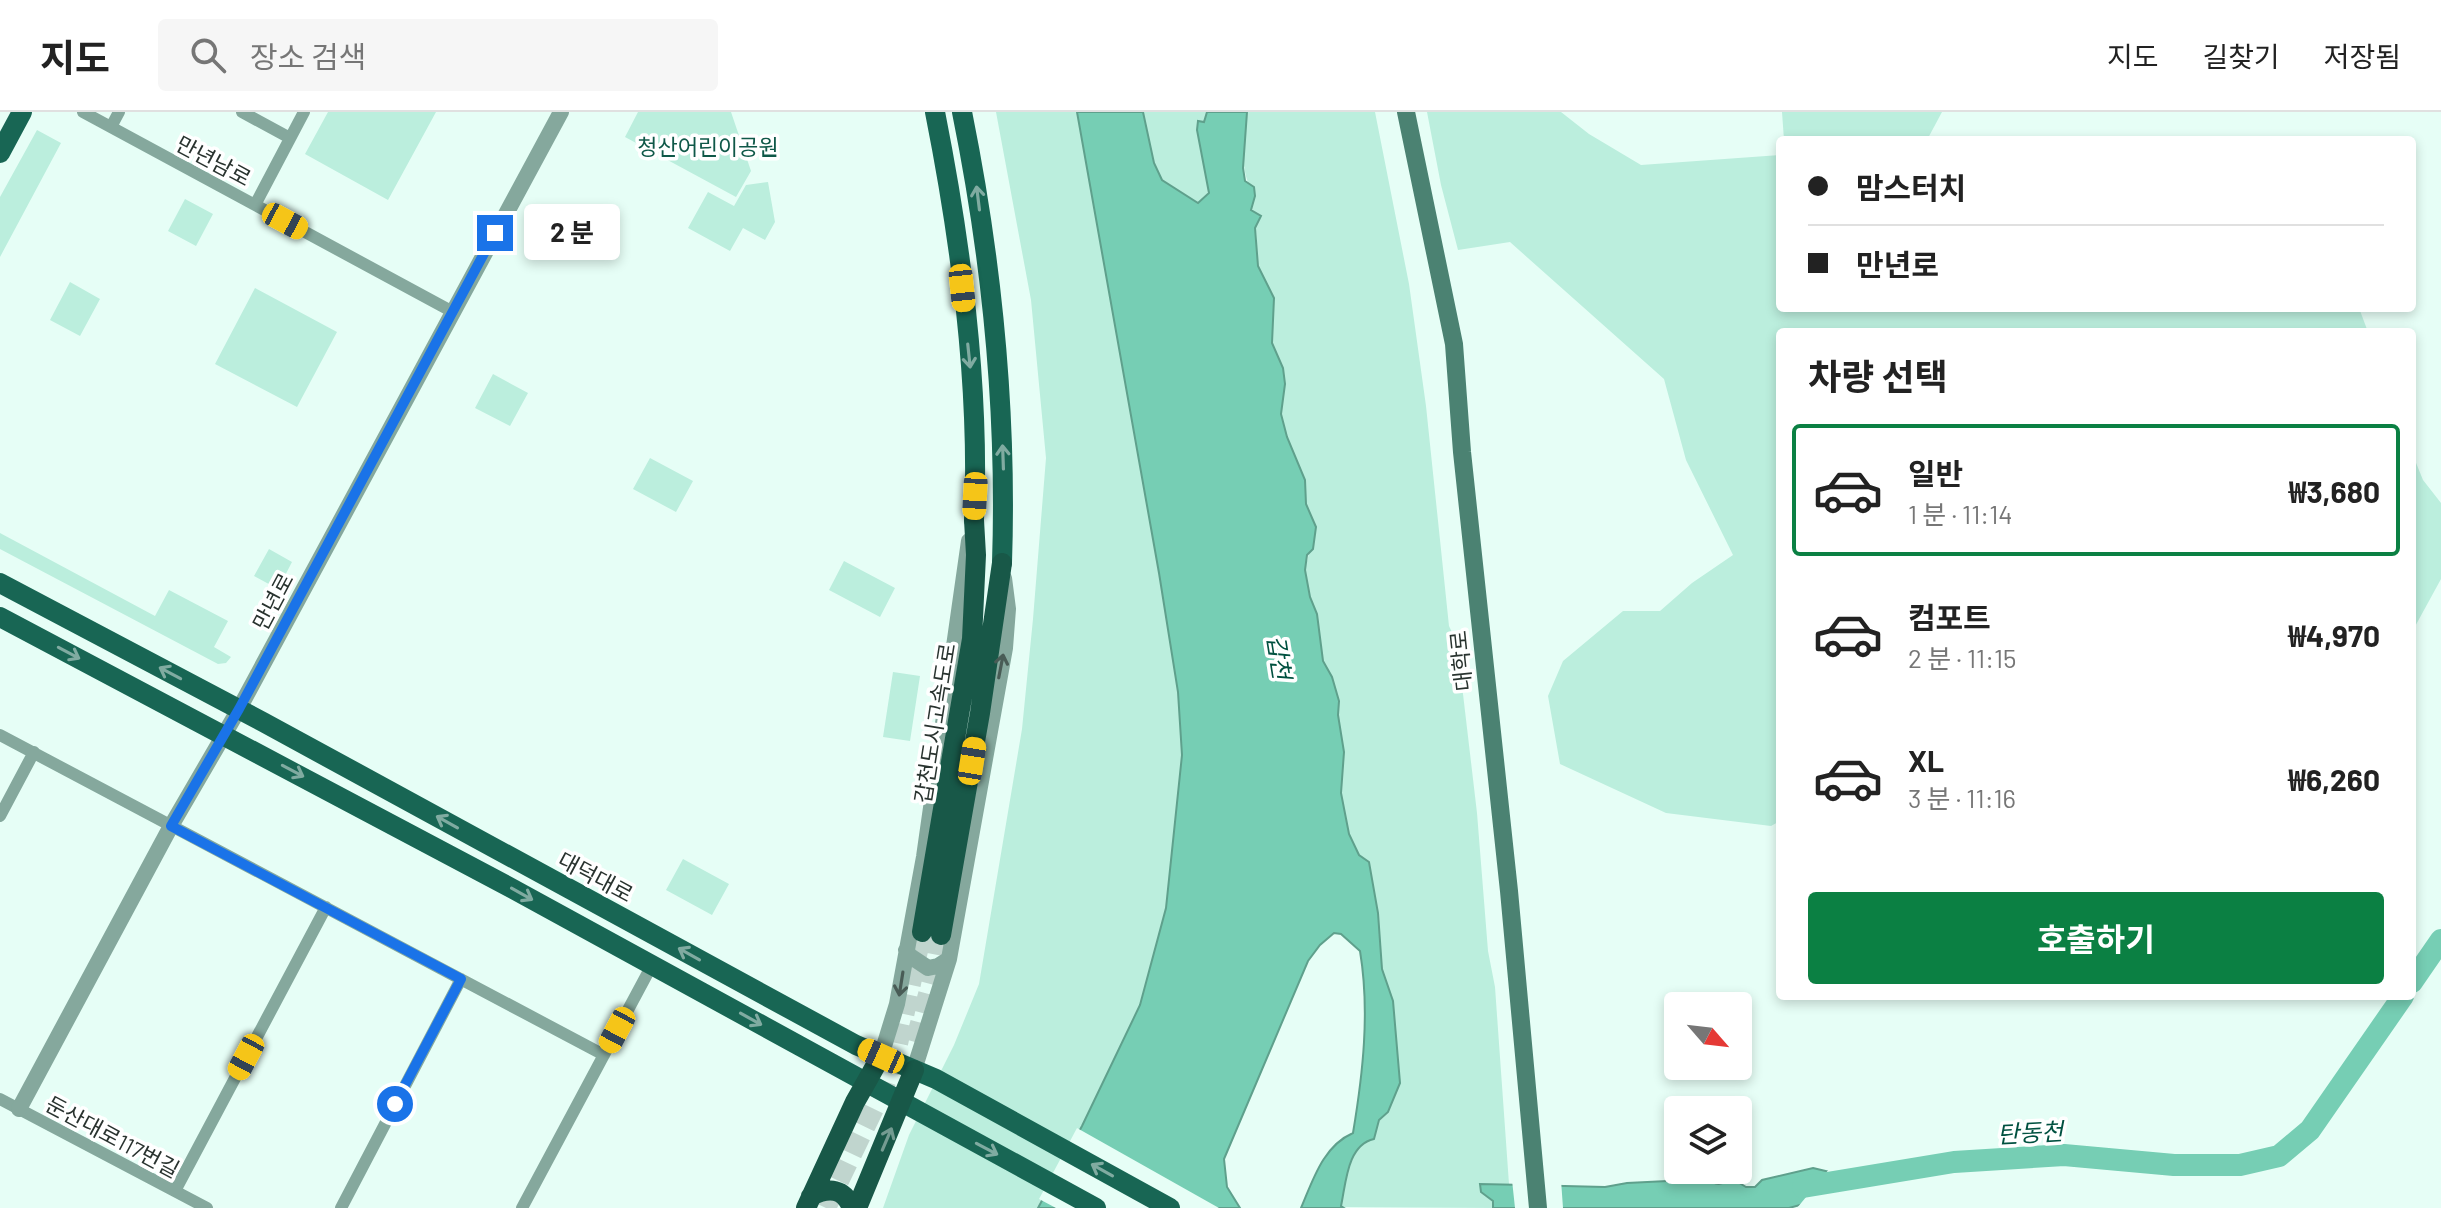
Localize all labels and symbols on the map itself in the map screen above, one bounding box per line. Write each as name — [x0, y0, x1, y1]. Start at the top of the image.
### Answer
street label: 만년남로 — [172, 130, 256, 190]
park label: 청산어린이공원 — [637, 133, 779, 159]
one-way arrow — [970, 186, 985, 211]
car — [258, 199, 312, 243]
callout: 2 분 — [523, 205, 619, 261]
route end — [477, 215, 513, 251]
car — [948, 263, 976, 313]
one-way arrow — [961, 342, 976, 369]
one-way arrow — [995, 444, 1011, 471]
car — [962, 471, 988, 521]
street label: 만년로 — [246, 568, 298, 634]
street label: 대학로 — [1444, 629, 1476, 693]
water label: 갑천 — [1262, 633, 1298, 684]
street label: 갑천도시고속도로 — [908, 641, 960, 805]
one-way arrow — [57, 646, 81, 662]
one-way arrow — [995, 654, 1010, 679]
one-way arrow — [158, 665, 182, 680]
car — [956, 735, 988, 787]
one-way arrow — [281, 764, 305, 780]
one-way arrow — [436, 814, 459, 830]
street label: 대덕대로 — [554, 846, 638, 906]
one-way arrow — [510, 887, 534, 903]
one-way arrow — [677, 945, 701, 961]
one-way arrow — [892, 971, 907, 996]
north arrow — [1664, 992, 1752, 1080]
car — [595, 1003, 639, 1057]
one-way arrow — [738, 1012, 762, 1028]
car — [224, 1030, 268, 1084]
car — [854, 1035, 908, 1077]
route start — [377, 1086, 413, 1122]
street label: 둔산대로117번길 — [42, 1090, 184, 1182]
water label: 탄동천 — [1996, 1116, 2067, 1148]
one-way arrow — [880, 1127, 895, 1152]
one-way arrow — [975, 1142, 999, 1158]
one-way arrow — [1091, 1162, 1114, 1178]

